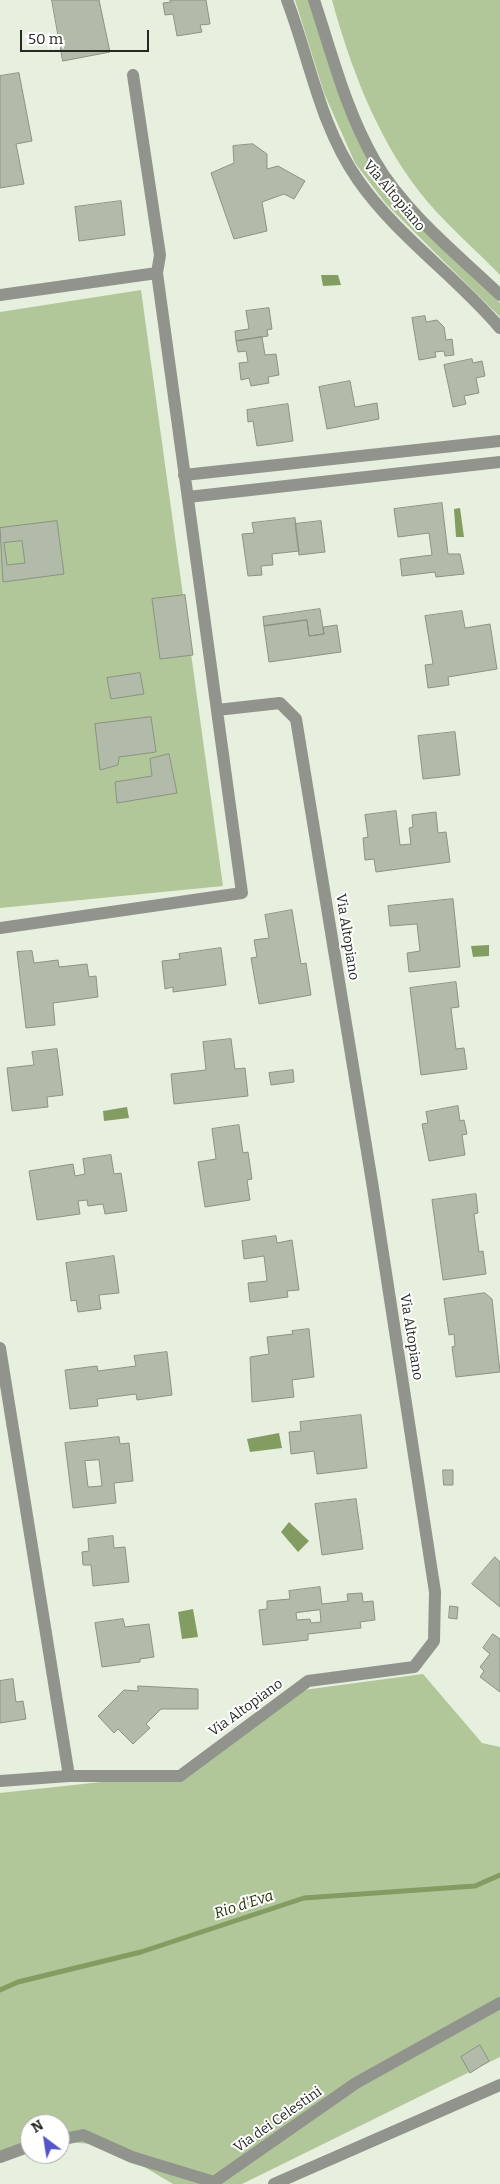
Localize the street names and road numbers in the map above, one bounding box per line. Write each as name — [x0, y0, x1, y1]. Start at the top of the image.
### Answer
street label: Via Altopiano — [360, 157, 428, 235]
street label: Via Altopiano — [332, 893, 362, 981]
street label: Via Altopiano — [396, 1293, 426, 1381]
street label: Via Altopiano — [206, 1676, 286, 1740]
street label: Via dei Celestini — [231, 2083, 325, 2157]

